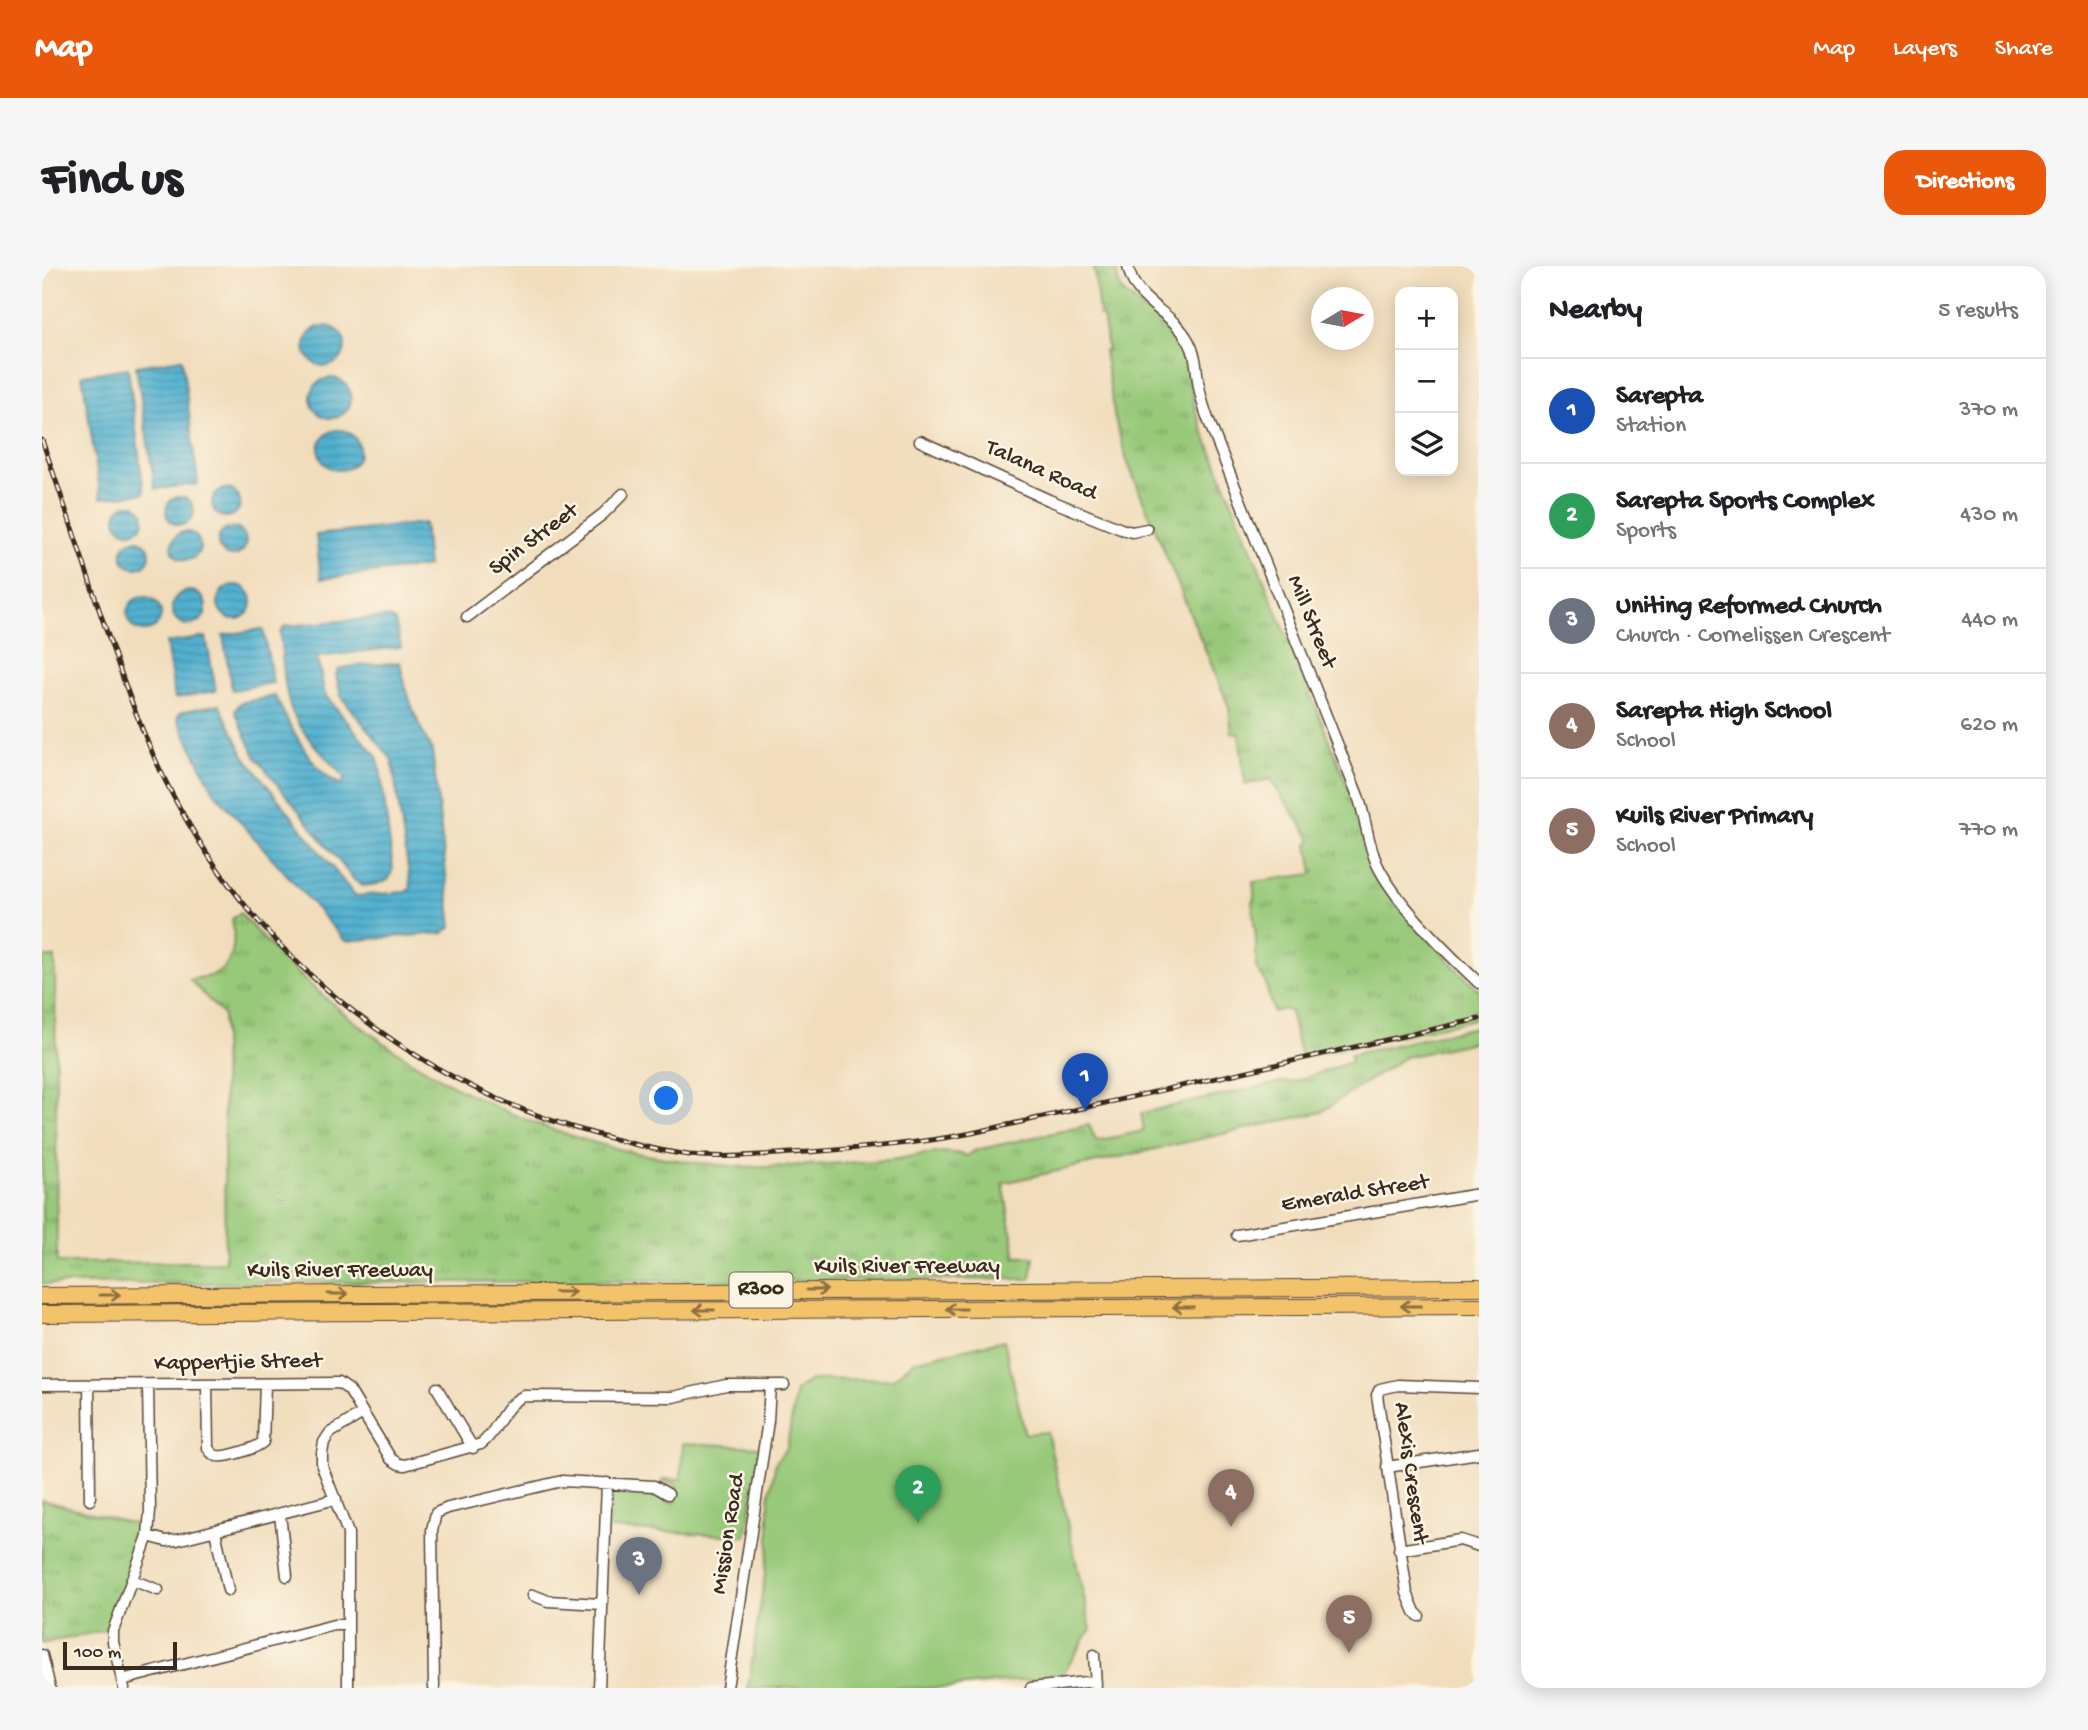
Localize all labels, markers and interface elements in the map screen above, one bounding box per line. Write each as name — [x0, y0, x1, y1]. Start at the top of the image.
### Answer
text: Map — [35, 30, 92, 68]
text: Map — [1813, 35, 1855, 64]
text: Layers — [1893, 35, 1957, 64]
text: Share — [1995, 35, 2053, 64]
button: Directions — [1884, 150, 2046, 215]
text: Find us — [42, 153, 182, 211]
north arrow — [1311, 287, 1374, 350]
map controls — [1395, 287, 1458, 476]
button: + — [1395, 287, 1458, 350]
text: Nearby — [1549, 294, 1642, 329]
text: 5 results — [1938, 298, 2018, 325]
button: − — [1395, 350, 1458, 413]
text: Sarepta — [1616, 382, 1703, 413]
text: 1 — [1567, 397, 1577, 424]
text: 370 m — [1959, 397, 2018, 424]
button: layers — [1395, 413, 1458, 476]
text: Station — [1616, 413, 1686, 440]
street label: Talana Road — [979, 434, 1102, 508]
text: Sarepta Sports Complex — [1616, 487, 1875, 518]
street label: Spin Street — [484, 497, 585, 582]
text: 2 — [1566, 502, 1578, 529]
text: 430 m — [1960, 502, 2018, 529]
text: Sports — [1616, 518, 1676, 545]
street label: Mill Street — [1280, 572, 1342, 674]
text: Uniting Reformed Church — [1616, 592, 1882, 623]
text: 3 — [1566, 607, 1578, 634]
text: 440 m — [1961, 607, 2018, 634]
text: Church · Cornelissen Crescent — [1616, 623, 1890, 650]
text: Sarepta High School — [1616, 697, 1832, 728]
text: 4 — [1567, 712, 1577, 739]
text: 620 m — [1960, 712, 2018, 739]
text: School — [1616, 728, 1676, 755]
text: Kuils River Primary — [1616, 802, 1813, 833]
text: 5 — [1566, 817, 1578, 844]
text: 770 m — [1959, 817, 2018, 844]
text: School — [1616, 833, 1676, 860]
pin: 1 — [1062, 1053, 1108, 1111]
your location — [649, 1081, 683, 1115]
street label: Emerald Street — [1279, 1169, 1432, 1219]
street label: Kuils River Freeway — [814, 1254, 1000, 1281]
street label: Kuils River Freeway — [247, 1258, 433, 1285]
road number: R300 — [730, 1272, 792, 1308]
one-way arrow — [805, 1283, 828, 1297]
one-way arrow — [553, 1285, 576, 1299]
one-way arrow — [326, 1287, 349, 1300]
one-way arrow — [98, 1288, 121, 1302]
one-way arrow — [1400, 1299, 1423, 1313]
one-way arrow — [1172, 1300, 1195, 1314]
one-way arrow — [945, 1302, 968, 1315]
one-way arrow — [693, 1303, 716, 1317]
street label: Kappertjie Street — [154, 1348, 324, 1378]
street label: Alexis Crescent — [1387, 1401, 1434, 1547]
pin: 2 — [895, 1465, 941, 1523]
pin: 4 — [1208, 1469, 1254, 1527]
street label: Mission Road — [706, 1470, 752, 1596]
pin: 3 — [616, 1537, 662, 1595]
pin: 5 — [1326, 1595, 1372, 1653]
scale bar — [63, 1639, 177, 1671]
text: 100 m — [74, 1642, 121, 1665]

